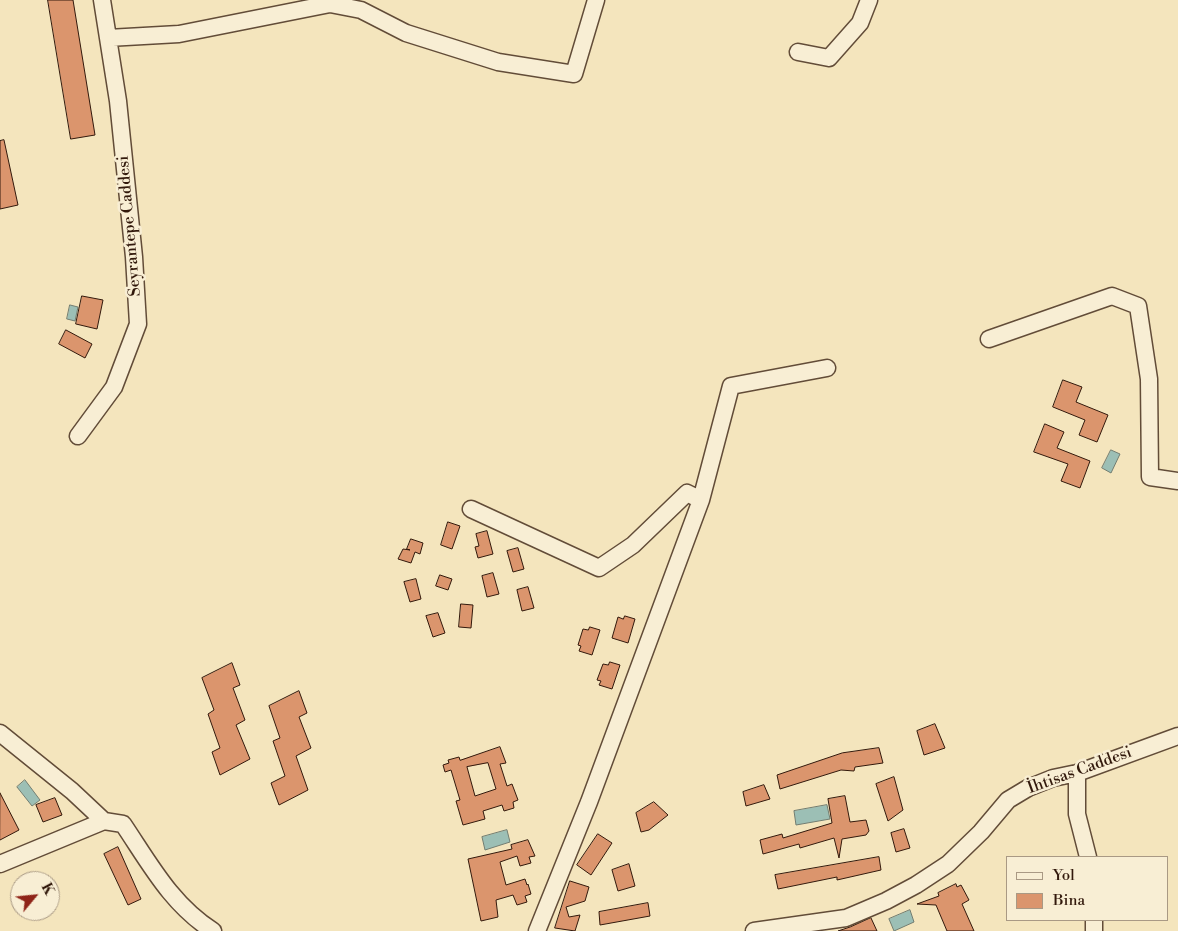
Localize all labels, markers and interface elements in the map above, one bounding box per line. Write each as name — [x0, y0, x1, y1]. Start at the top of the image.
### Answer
street label: Seyrantepe Caddesi — [114, 155, 146, 297]
street label: İhtisas Caddesi — [1025, 743, 1135, 799]
legend — [1006, 856, 1168, 921]
text: Yol — [1053, 866, 1075, 885]
north arrow — [10, 871, 60, 921]
text: K — [37, 880, 58, 899]
text: Bina — [1053, 891, 1085, 910]

